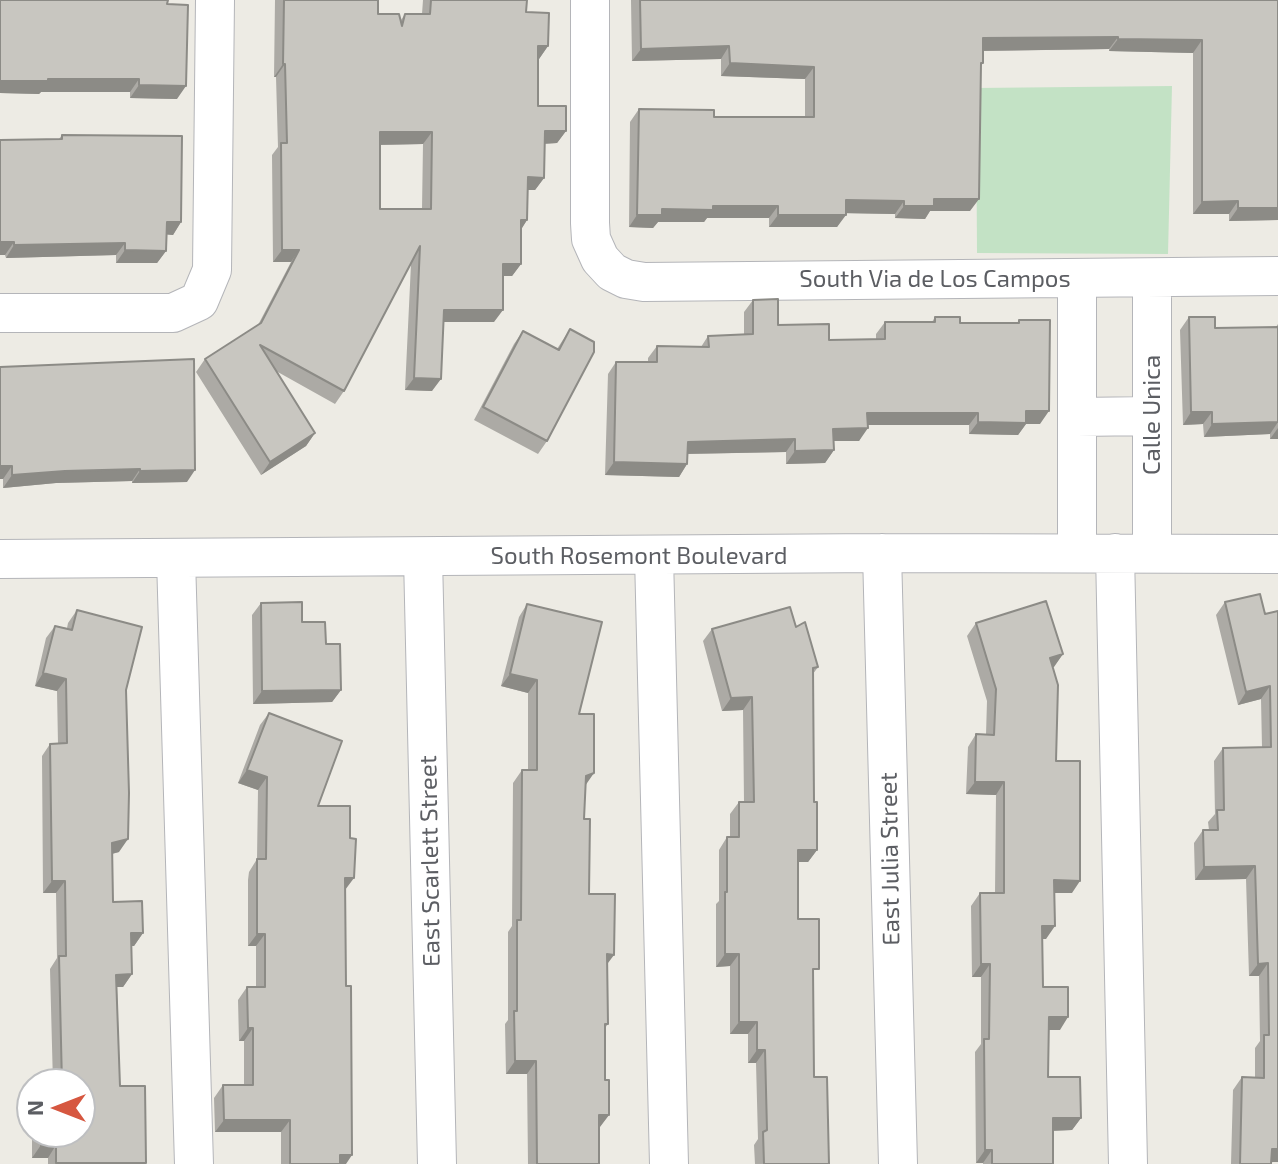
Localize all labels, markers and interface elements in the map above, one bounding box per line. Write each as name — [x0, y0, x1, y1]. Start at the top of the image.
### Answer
street label: South Via de Los Campos — [799, 265, 1071, 293]
street label: Calle Unica — [1138, 355, 1166, 475]
street label: South Rosemont Boulevard — [491, 542, 787, 570]
street label: East Scarlett Street — [414, 755, 446, 967]
street label: East Julia Street — [874, 772, 906, 946]
north arrow — [16, 1068, 96, 1148]
text: N — [21, 1100, 47, 1116]

